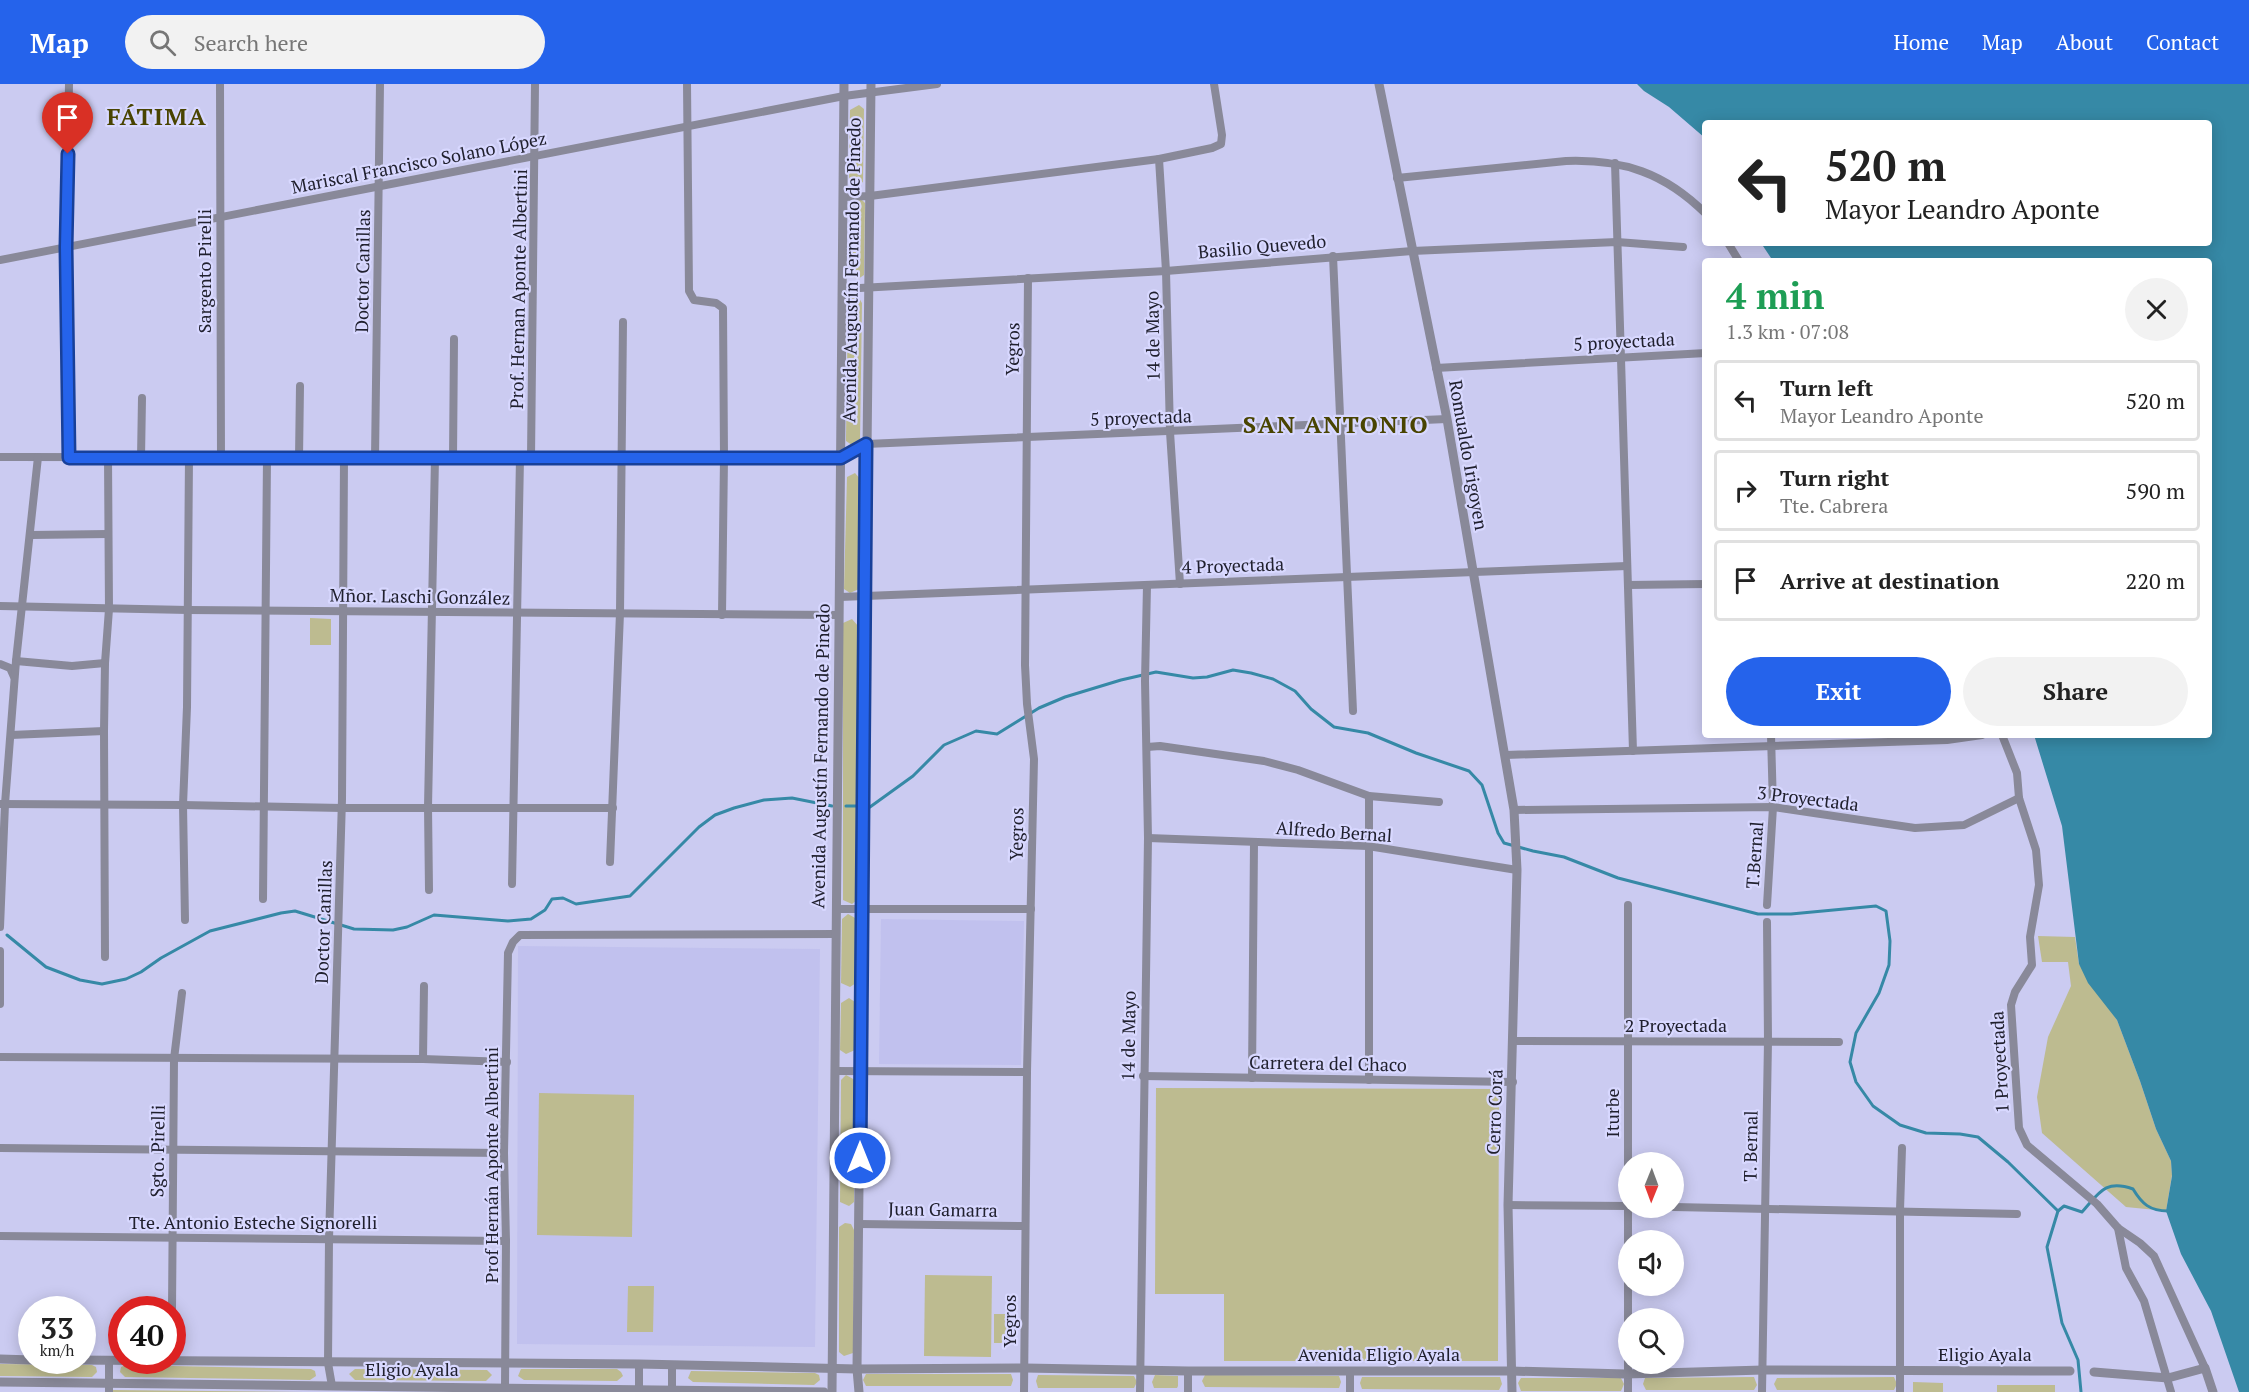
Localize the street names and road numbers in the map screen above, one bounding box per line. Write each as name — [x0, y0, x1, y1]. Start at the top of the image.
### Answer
street label: Avenida Augustín Fernando de Pinedo — [836, 117, 866, 423]
street label: Mariscal Francisco Solano López — [289, 125, 548, 199]
street label: Prof. Hernan Aponte Albertini — [504, 169, 532, 409]
street label: Sargento Pirelli — [192, 209, 216, 333]
street label: Doctor Canillas — [349, 209, 375, 333]
street label: Basilio Quevedo — [1197, 228, 1327, 264]
street label: 14 de Mayo — [1139, 291, 1165, 381]
street label: Yegros — [1000, 322, 1024, 376]
street label: 5 proyectada — [1573, 326, 1675, 356]
street label: Romualdo Irigoyen — [1444, 378, 1494, 532]
street label: 5 proyectada — [1090, 403, 1192, 431]
street label: 4 Proyectada — [1181, 551, 1284, 579]
street label: Mñor. Laschi González — [330, 582, 511, 610]
street label: Avenida Augustín Fernando de Pinedo — [805, 603, 835, 909]
street label: 3 Proyectada — [1756, 780, 1860, 816]
street label: Yegros — [1004, 807, 1028, 861]
street label: Alfredo Bernal — [1275, 815, 1393, 847]
street label: T.Bernal — [1740, 820, 1768, 889]
street label: Doctor Canillas — [309, 860, 337, 984]
street label: 14 de Mayo — [1115, 991, 1141, 1081]
street label: 1 Proyectada — [1984, 1010, 2014, 1114]
street label: 2 Proyectada — [1625, 1013, 1727, 1037]
street label: Prof Hernán Aponte Albertini — [479, 1047, 503, 1283]
street label: Carretera del Chaco — [1249, 1050, 1407, 1076]
street label: Cerro Corá — [1481, 1069, 1507, 1155]
street label: Iturbe — [1600, 1088, 1624, 1138]
street label: Sgto. Pirelli — [144, 1104, 170, 1198]
street label: T. Bernal — [1737, 1110, 1763, 1182]
street label: Juan Gamarra — [888, 1196, 998, 1222]
street label: Tte. Antonio Esteche Signorelli — [129, 1210, 377, 1234]
street label: Yegros — [997, 1294, 1021, 1348]
street label: Avenida Eligio Ayala — [1298, 1342, 1460, 1366]
street label: Eligio Ayala — [1938, 1342, 2032, 1366]
street label: Eligio Ayala — [365, 1357, 459, 1381]

